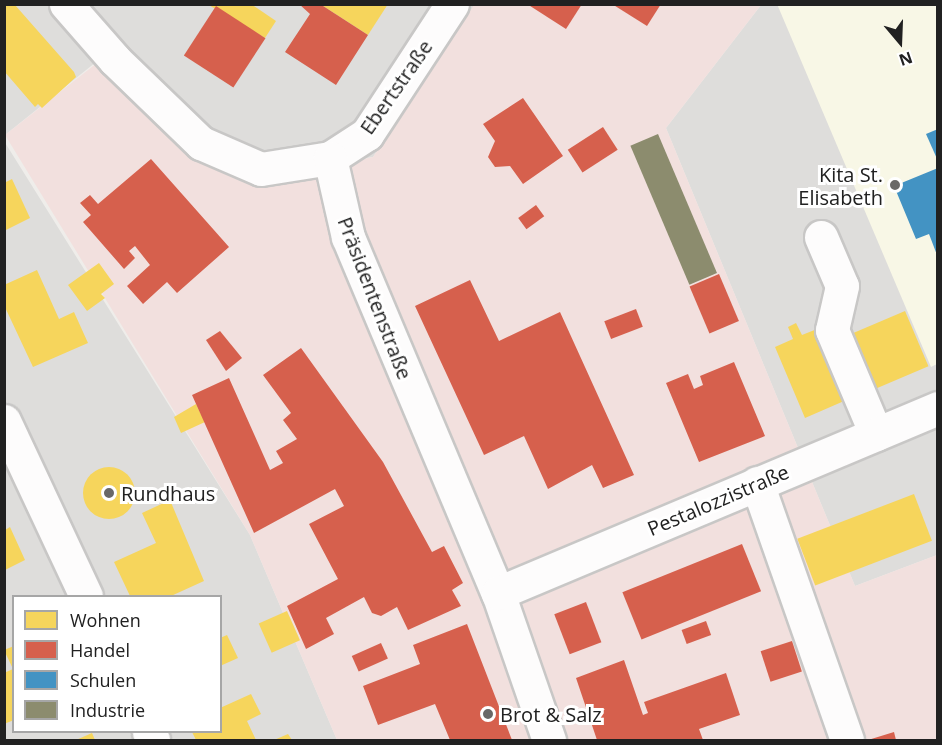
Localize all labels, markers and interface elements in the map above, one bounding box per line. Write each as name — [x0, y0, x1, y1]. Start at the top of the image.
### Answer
north arrow — [870, 12, 930, 72]
street label: Ebertstraße — [355, 35, 437, 139]
text: N — [896, 46, 916, 72]
place label: Kita St. Elisabeth — [798, 162, 883, 209]
marker: Kita St. Elisabeth — [888, 178, 902, 192]
street label: Präsidentenstraße — [333, 213, 417, 383]
street label: Pestalozzistraße — [644, 459, 792, 541]
place label: Rundhaus — [121, 481, 215, 505]
marker: Rundhaus — [102, 486, 116, 500]
legend — [12, 595, 222, 733]
text: Wohnen — [70, 608, 141, 632]
text: Handel — [70, 638, 130, 662]
text: Schulen — [70, 668, 136, 692]
text: Industrie — [70, 698, 145, 722]
place label: Brot & Salz — [500, 702, 602, 726]
marker: Brot & Salz — [481, 707, 495, 721]

